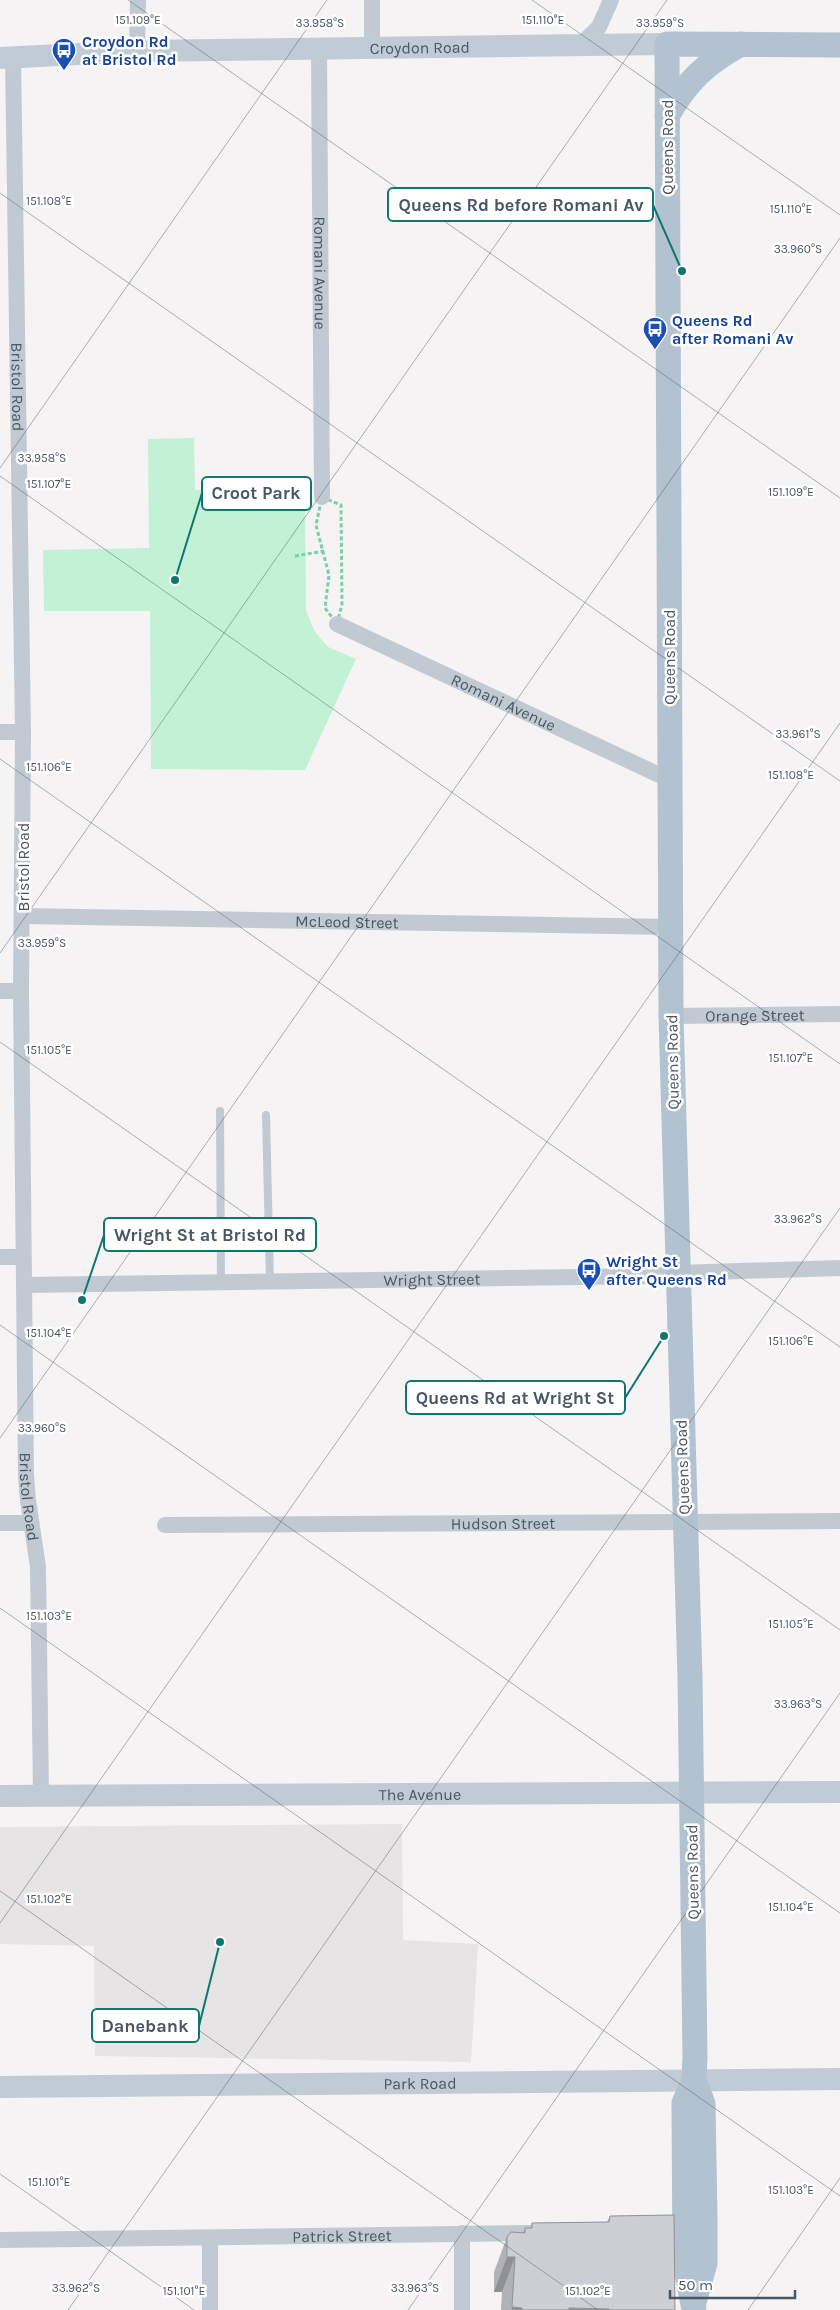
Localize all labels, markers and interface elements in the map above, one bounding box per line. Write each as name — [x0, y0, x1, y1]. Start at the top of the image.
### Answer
text: 151.109°E — [115, 13, 161, 27]
text: 151.110°E — [522, 13, 564, 27]
text: 33.958°S — [296, 16, 344, 30]
text: 33.959°S — [636, 16, 684, 30]
place label: Croydon Rd at Bristol Rd — [82, 32, 176, 69]
bus stop icon: Croydon Rd at Bristol Rd — [51, 37, 77, 71]
street label: Croydon Road — [369, 38, 470, 58]
street label: Queens Road — [658, 99, 677, 195]
callout: Queens Rd before Romani Av — [388, 188, 653, 221]
text: 151.108°E — [26, 194, 72, 208]
text: Queens Rd before Romani Av — [398, 194, 644, 216]
text: 151.110°E — [770, 202, 812, 216]
street label: Romani Avenue — [310, 216, 330, 330]
text: 33.960°S — [774, 242, 822, 256]
place label: Queens Rd after Romani Av — [672, 311, 794, 348]
bus stop icon: Queens Rd after Romani Av — [642, 316, 668, 350]
street label: Bristol Road — [7, 342, 28, 432]
text: 33.958°S — [18, 451, 66, 465]
text: 151.107°E — [27, 477, 71, 491]
callout: Croot Park — [202, 477, 311, 510]
text: Croot Park — [211, 482, 301, 504]
text: 151.109°E — [768, 485, 814, 499]
street label: Queens Road — [660, 609, 679, 705]
street label: Romani Avenue — [448, 670, 559, 735]
text: 33.961°S — [775, 727, 821, 741]
text: 151.106°E — [26, 760, 72, 774]
text: 151.108°E — [768, 768, 814, 782]
street label: Bristol Road — [14, 823, 33, 911]
street label: McLeod Street — [295, 912, 399, 932]
text: 33.959°S — [18, 936, 66, 950]
street label: Orange Street — [705, 1005, 805, 1026]
street label: Queens Road — [662, 1014, 683, 1110]
text: 151.105°E — [26, 1043, 72, 1057]
text: 151.107°E — [769, 1051, 813, 1065]
text: 33.962°S — [774, 1212, 822, 1226]
callout: Wright St at Bristol Rd — [104, 1218, 316, 1251]
text: Wright St at Bristol Rd — [114, 1224, 306, 1246]
place label: Wright St after Queens Rd — [606, 1252, 727, 1289]
bus stop icon: Wright St after Queens Rd — [576, 1257, 602, 1291]
street label: Wright Street — [383, 1269, 481, 1290]
text: 151.104°E — [26, 1326, 72, 1340]
text: 151.106°E — [768, 1334, 814, 1348]
callout: Queens Rd at Wright St — [406, 1381, 625, 1414]
text: Queens Rd at Wright St — [416, 1387, 614, 1409]
street label: Queens Road — [671, 1419, 694, 1515]
text: 33.960°S — [18, 1421, 66, 1435]
street label: Bristol Road — [16, 1452, 43, 1542]
street label: Hudson Street — [451, 1514, 555, 1533]
text: 151.103°E — [26, 1609, 72, 1623]
text: 151.105°E — [768, 1617, 814, 1631]
text: 33.963°S — [774, 1697, 822, 1711]
street label: The Avenue — [379, 1785, 461, 1804]
street label: Queens Road — [682, 1824, 703, 1920]
text: 151.102°E — [26, 1892, 72, 1906]
text: 151.104°E — [768, 1900, 814, 1914]
callout: Danebank — [92, 2009, 199, 2042]
text: Danebank — [101, 2015, 189, 2037]
street label: Park Road — [383, 2074, 457, 2093]
text: 151.101°E — [28, 2175, 70, 2189]
text: 151.103°E — [768, 2183, 814, 2197]
street label: Patrick Street — [292, 2226, 392, 2246]
scale bar — [670, 2268, 795, 2300]
text: 50 m — [678, 2276, 713, 2294]
text: 33.962°S — [52, 2281, 100, 2295]
text: 33.963°S — [391, 2281, 439, 2295]
text: 151.101°E — [163, 2284, 205, 2298]
text: 151.102°E — [565, 2284, 611, 2298]

